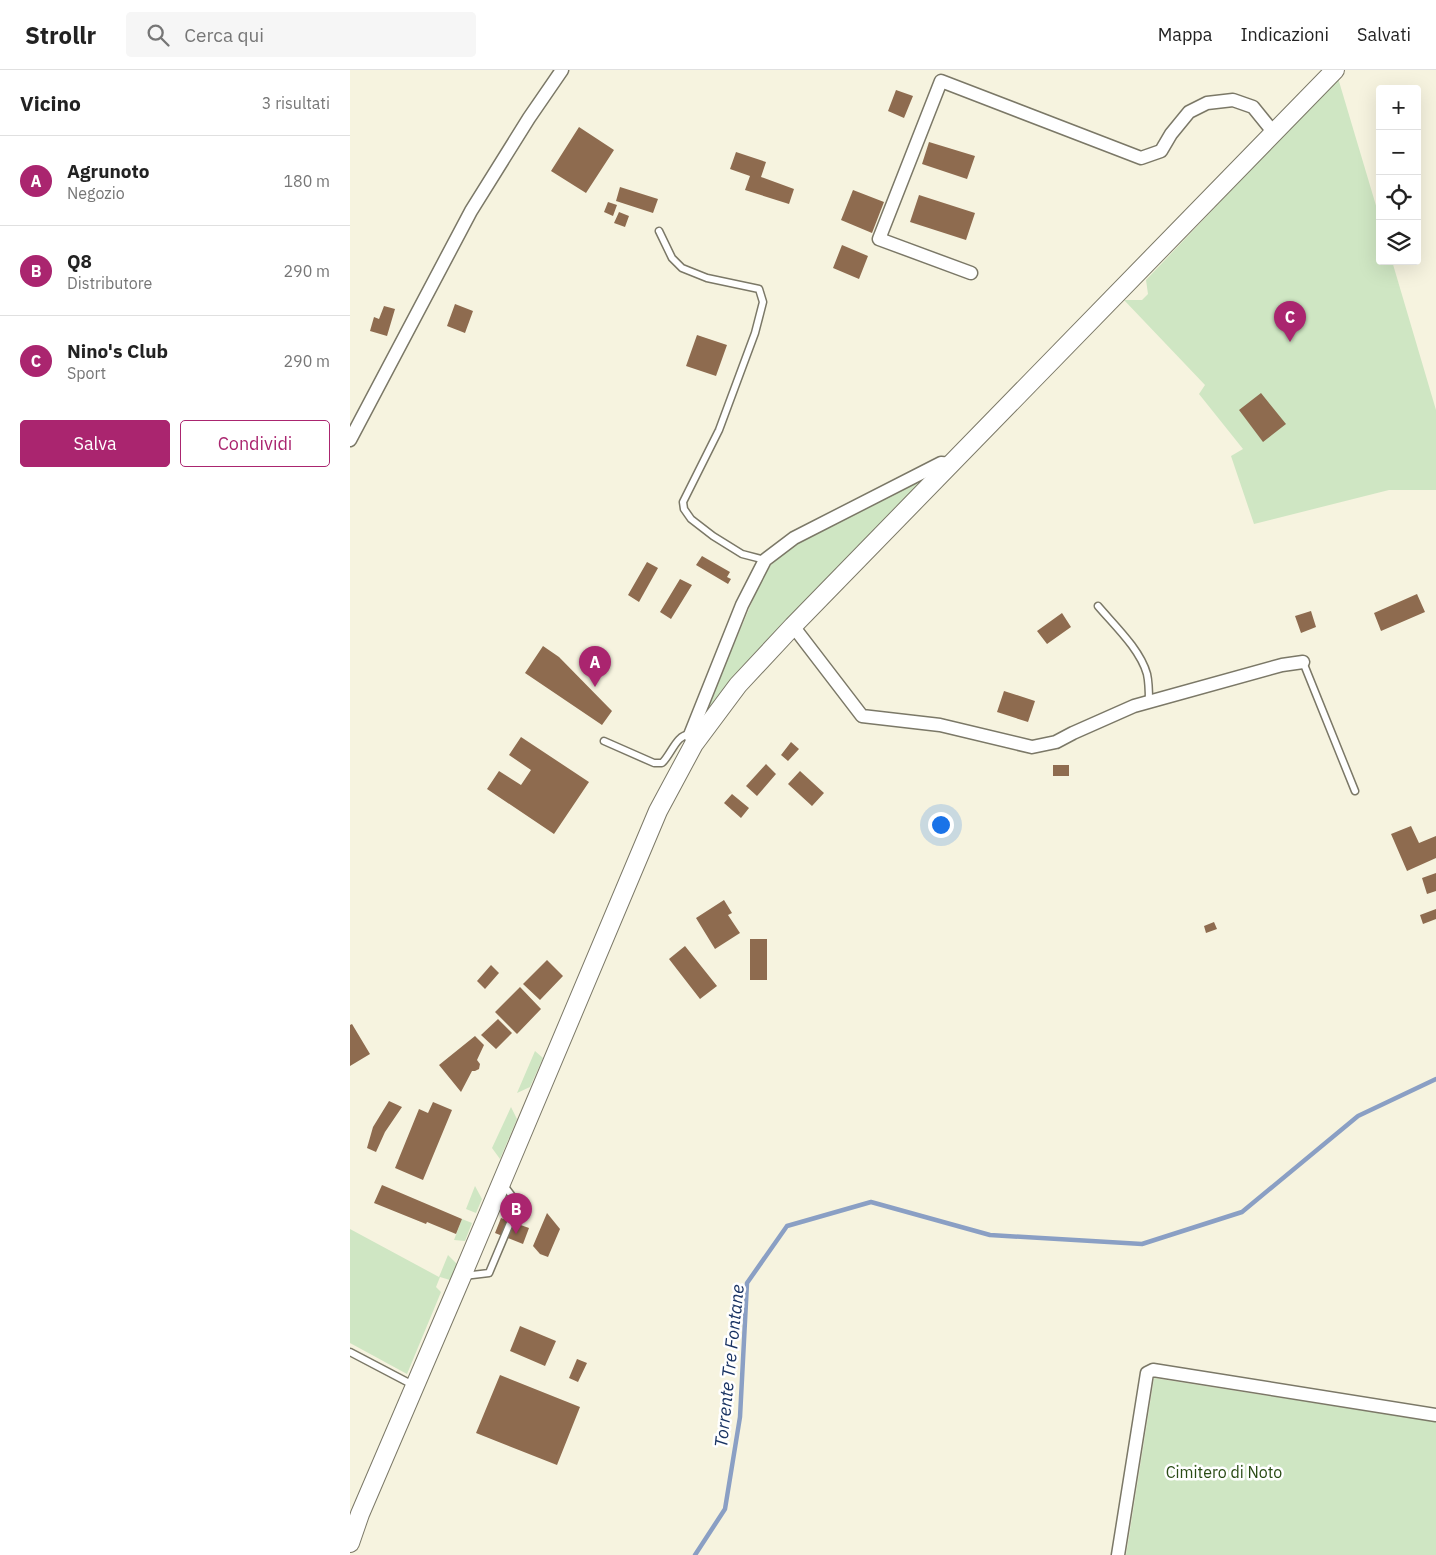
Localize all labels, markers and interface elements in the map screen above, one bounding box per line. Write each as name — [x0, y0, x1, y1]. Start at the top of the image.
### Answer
search box — [126, 12, 476, 57]
text: Strollr — [25, 19, 96, 51]
icon: search — [144, 21, 172, 49]
text: Cerca qui — [184, 23, 264, 47]
text: Mappa — [1158, 23, 1212, 46]
text: Indicazioni — [1240, 23, 1329, 46]
text: Salvati — [1357, 23, 1411, 46]
map controls — [1376, 85, 1421, 265]
button: + — [1376, 85, 1421, 130]
text: Vicino — [20, 89, 81, 117]
text: 3 risultati — [262, 93, 330, 113]
button: − — [1376, 130, 1421, 175]
text: Agrunoto — [67, 159, 149, 183]
text: A — [31, 171, 41, 191]
text: 180 m — [283, 171, 330, 191]
button: locate — [1376, 175, 1421, 220]
text: Negozio — [67, 183, 125, 203]
button: layers — [1376, 220, 1421, 265]
text: Q8 — [67, 249, 92, 273]
text: B — [31, 261, 41, 281]
text: 290 m — [283, 261, 330, 281]
text: Distributore — [67, 273, 152, 293]
pin: C — [1274, 301, 1306, 342]
text: Nino's Club — [67, 339, 168, 363]
text: C — [31, 351, 41, 371]
text: 290 m — [283, 351, 330, 371]
text: Sport — [67, 363, 106, 383]
button: Salva — [20, 420, 170, 467]
button: Condividi — [180, 420, 330, 467]
pin: A — [579, 646, 611, 687]
your location — [928, 812, 954, 838]
pin: B — [500, 1193, 532, 1234]
water label: Torrente Tre Fontane — [709, 1283, 749, 1449]
park label: Cimitero di Noto — [1166, 1462, 1282, 1482]

